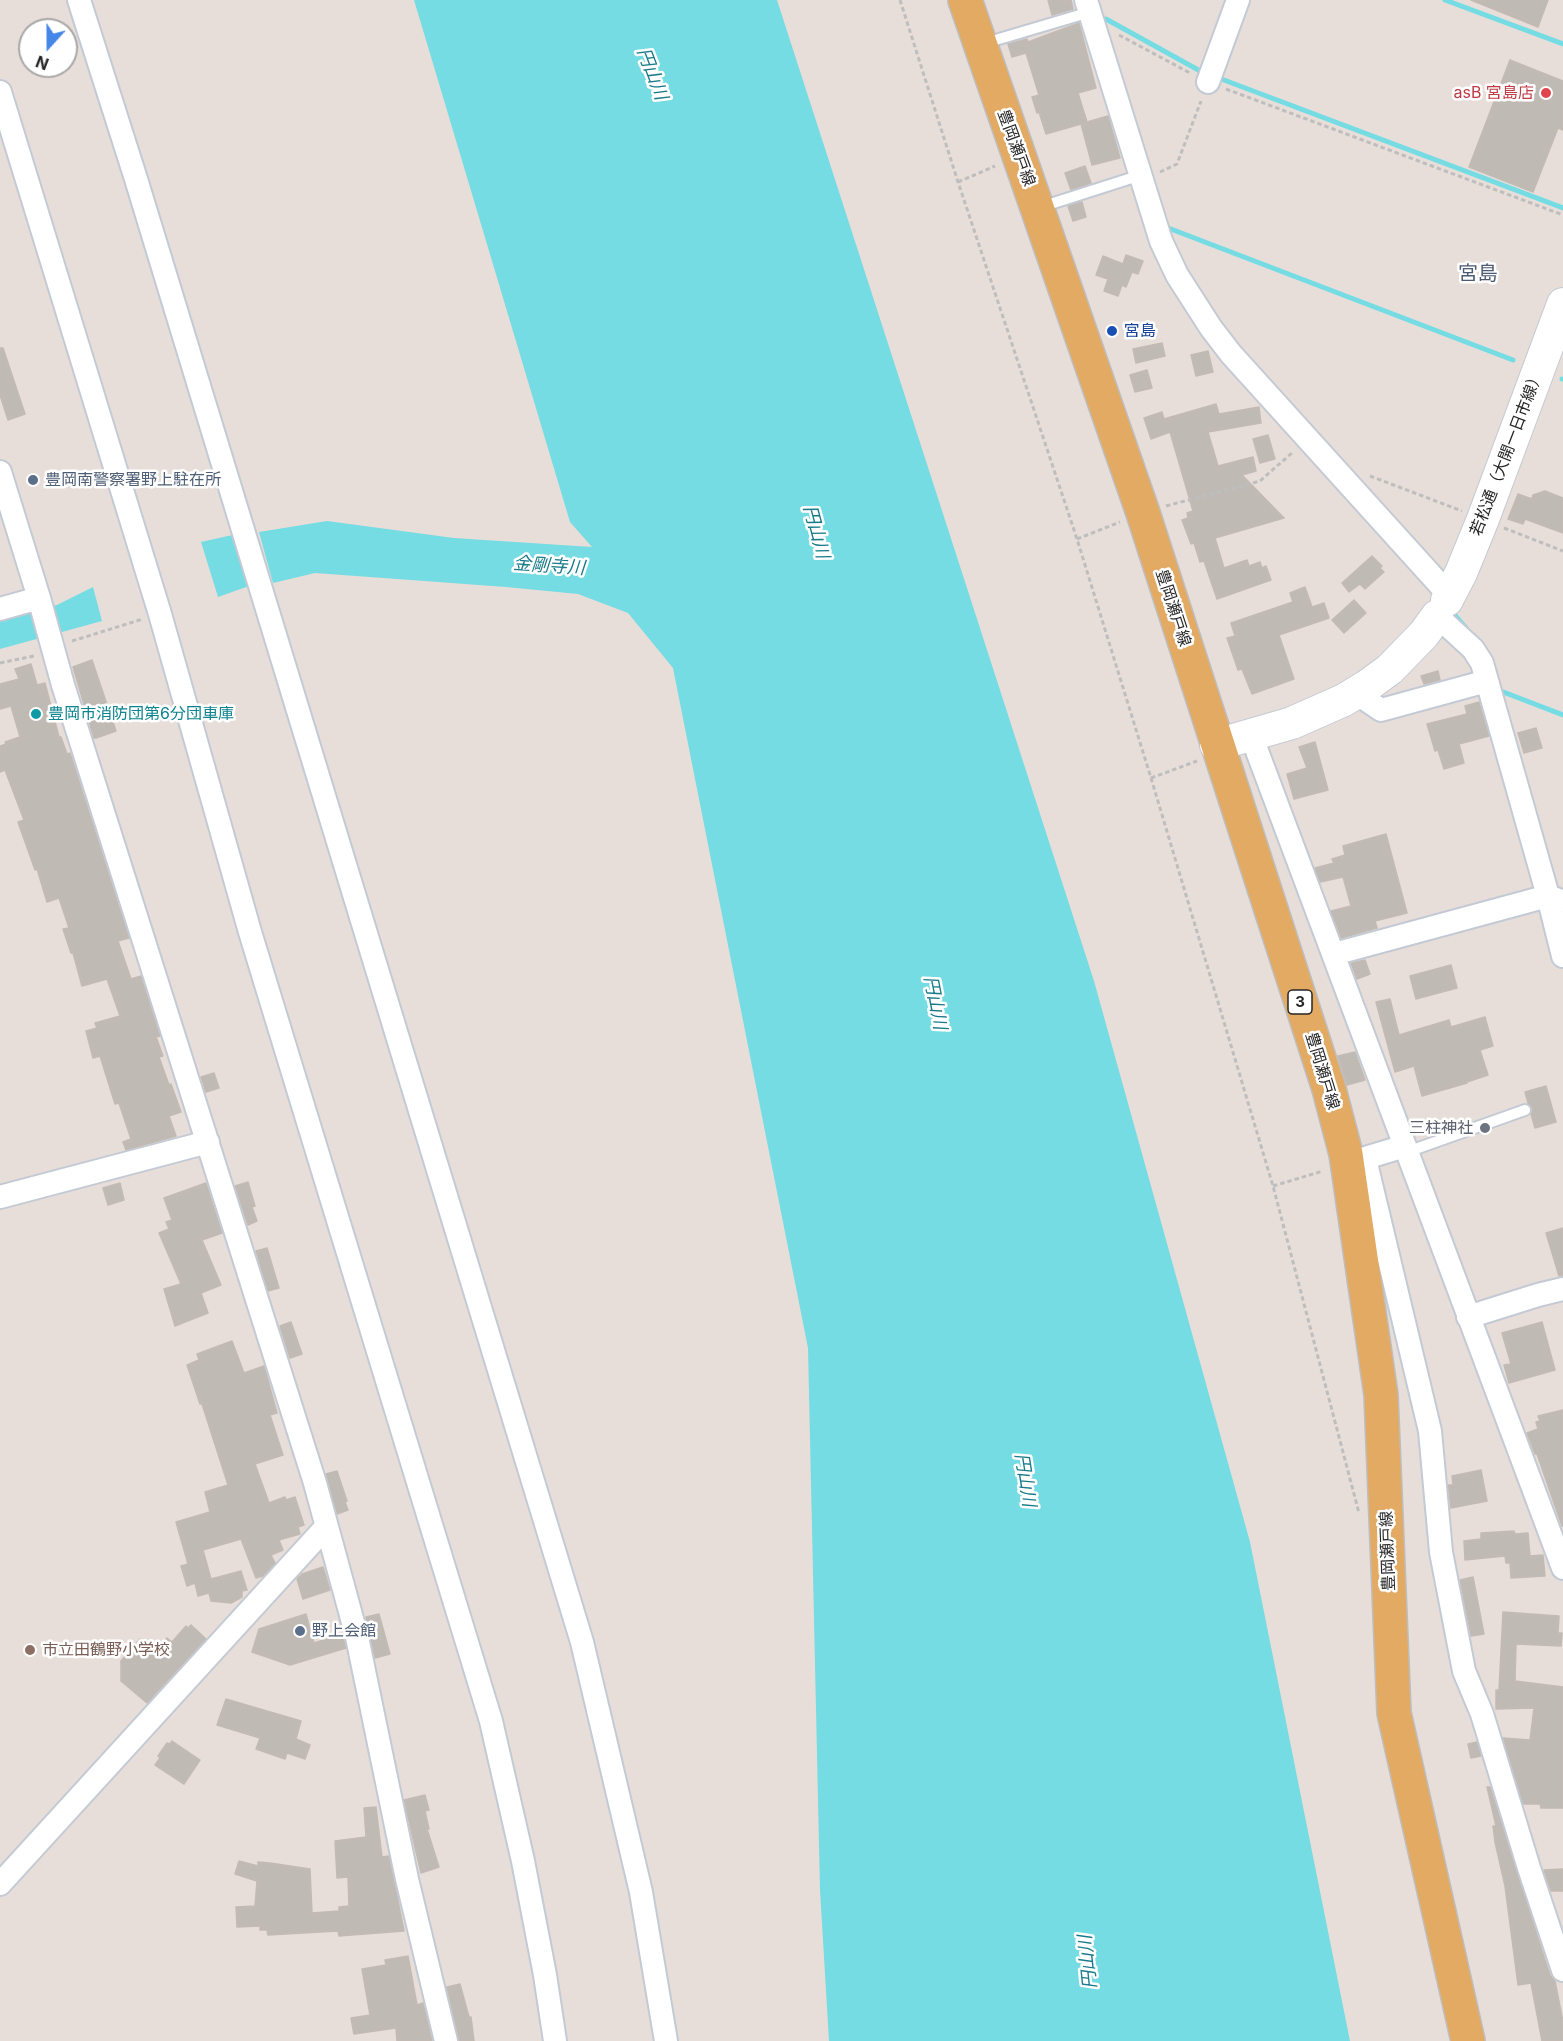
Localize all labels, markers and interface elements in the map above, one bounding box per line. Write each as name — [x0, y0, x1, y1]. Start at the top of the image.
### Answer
north arrow — [18, 18, 78, 78]
water label: 円山川 — [632, 45, 672, 103]
text: N — [33, 51, 52, 74]
place label: asB 宮島店 — [1454, 83, 1534, 103]
marker: asB 宮島店 — [1539, 86, 1553, 100]
street label: 豊岡瀬戸線 — [993, 107, 1039, 189]
district label: 宮島 — [1458, 262, 1498, 286]
place label: 宮島 — [1124, 321, 1156, 341]
marker: 宮島 — [1105, 324, 1119, 338]
street label: 若松通（大開一日市線） — [1467, 367, 1547, 539]
place label: 豊岡南警察署野上駐在所 — [45, 470, 221, 490]
marker: 豊岡南警察署野上駐在所 — [26, 473, 40, 487]
water label: 円山川 — [799, 503, 833, 561]
water label: 金剛寺川 — [512, 553, 586, 579]
street label: 豊岡瀬戸線 — [1152, 567, 1194, 649]
place label: 豊岡市消防団第6分団車庫 — [48, 704, 234, 724]
marker: 豊岡市消防団第6分団車庫 — [29, 707, 43, 721]
water label: 円山川 — [919, 974, 951, 1032]
road number: 3 — [1288, 990, 1312, 1014]
street label: 豊岡瀬戸線 — [1301, 1030, 1343, 1112]
place label: 三柱神社 — [1409, 1118, 1473, 1138]
marker: 三柱神社 — [1478, 1121, 1492, 1135]
water label: 円山川 — [1010, 1452, 1040, 1508]
street label: 豊岡瀬戸線 — [1377, 1511, 1399, 1591]
place label: 野上会館 — [312, 1621, 376, 1641]
marker: 野上会館 — [293, 1624, 307, 1638]
place label: 市立田鶴野小学校 — [42, 1640, 170, 1660]
marker: 市立田鶴野小学校 — [23, 1643, 37, 1657]
water label: 円山川 — [1074, 1934, 1102, 1990]

